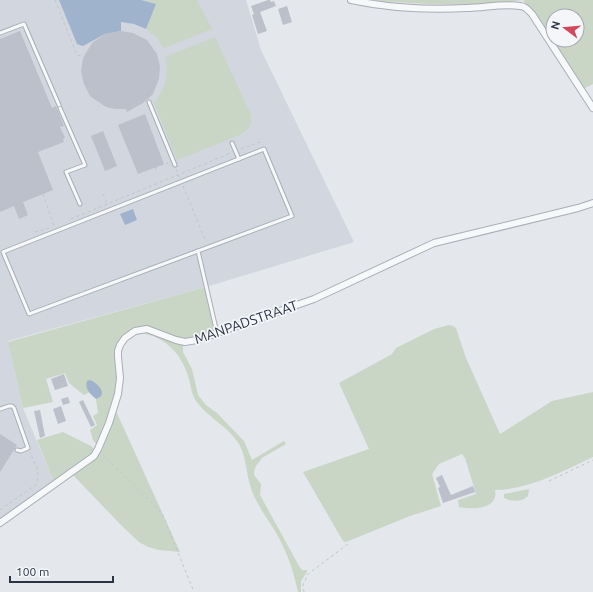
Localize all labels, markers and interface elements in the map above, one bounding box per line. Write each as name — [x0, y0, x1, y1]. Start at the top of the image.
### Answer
north arrow — [545, 8, 585, 48]
text: N — [548, 20, 562, 31]
street label: MANPADSTRAAT — [192, 297, 300, 347]
scale bar — [10, 558, 113, 584]
text: 100 m — [16, 565, 49, 578]

